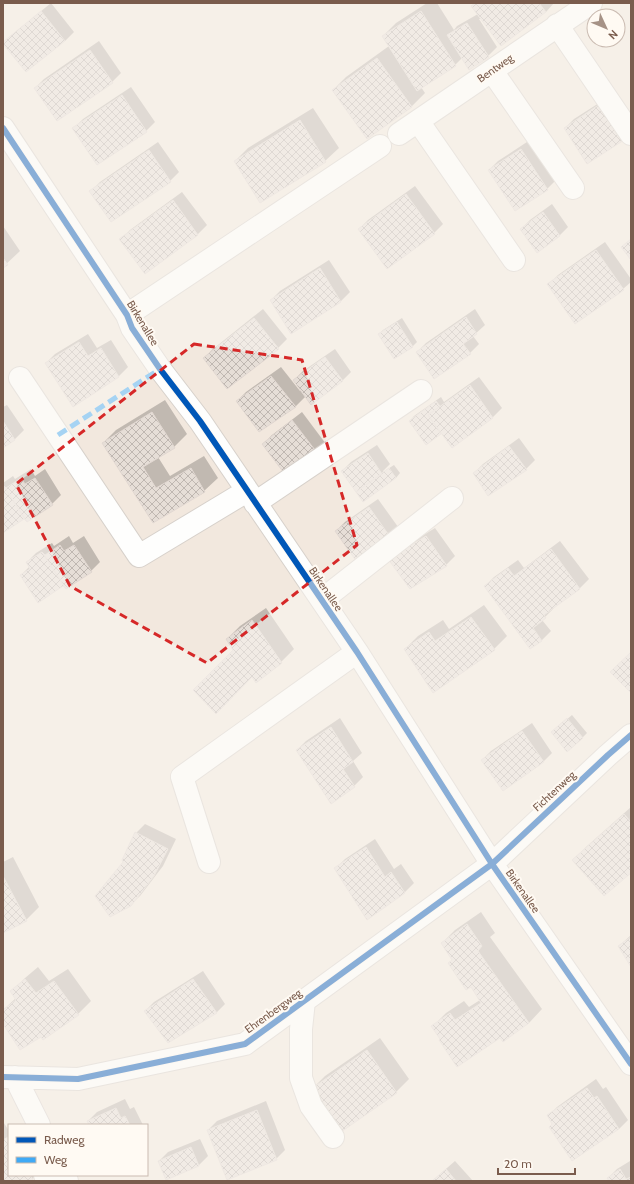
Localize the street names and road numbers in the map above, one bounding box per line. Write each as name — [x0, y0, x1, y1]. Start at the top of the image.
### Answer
street label: Bentweg — [474, 50, 516, 85]
street label: Birkenallee — [124, 298, 162, 349]
street label: Birkenallee — [306, 564, 346, 614]
street label: Fichtenweg — [530, 767, 579, 814]
street label: Birkenallee — [503, 866, 543, 916]
street label: Ehrenbergweg — [242, 985, 305, 1036]

